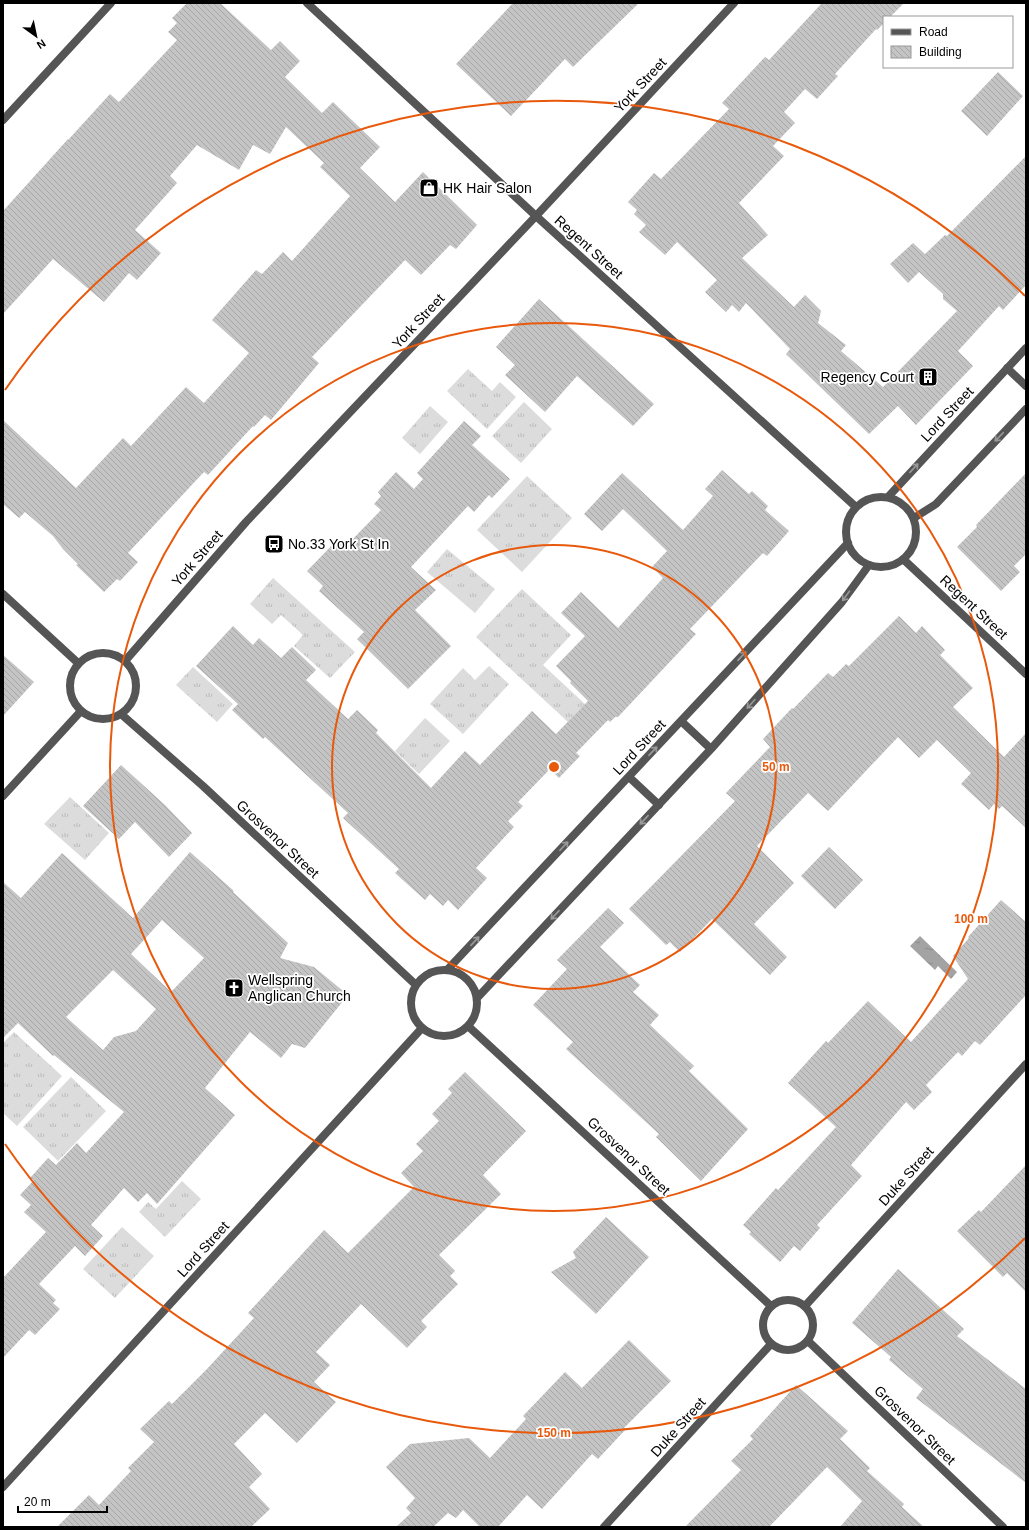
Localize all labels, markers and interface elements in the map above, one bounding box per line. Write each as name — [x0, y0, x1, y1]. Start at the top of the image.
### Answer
north arrow — [16, 16, 56, 56]
legend — [883, 16, 1013, 68]
text: Road — [919, 25, 948, 39]
text: N — [35, 37, 48, 52]
text: Building — [919, 45, 962, 59]
street label: York Street — [611, 54, 669, 116]
shop icon: HK Hair Salon — [418, 177, 440, 199]
place label: HK Hair Salon — [443, 180, 532, 196]
street label: Regent Street — [552, 212, 627, 282]
street label: York Street — [389, 290, 447, 352]
building icon: Regency Court — [917, 366, 939, 388]
place label: Regency Court — [821, 369, 914, 385]
street label: Lord Street — [918, 383, 977, 445]
one-way arrow — [994, 432, 1004, 442]
one-way arrow — [909, 464, 918, 474]
street label: York Street — [168, 527, 226, 589]
bus stop icon: No.33 York St In — [263, 533, 285, 555]
place label: No.33 York St In — [288, 536, 389, 552]
street label: Regent Street — [937, 572, 1011, 642]
one-way arrow — [842, 591, 850, 602]
one-way arrow — [737, 651, 747, 661]
one-way arrow — [746, 699, 755, 709]
street label: Lord Street — [610, 716, 669, 778]
one-way arrow — [648, 746, 658, 756]
centre of rings — [547, 760, 561, 774]
text: 50 m — [762, 760, 790, 774]
street label: Grosvenor Street — [234, 797, 323, 881]
one-way arrow — [640, 815, 649, 825]
one-way arrow — [559, 841, 569, 851]
one-way arrow — [550, 910, 560, 920]
text: 100 m — [954, 912, 988, 926]
one-way arrow — [470, 936, 480, 946]
place label: Wellspring Anglican Church — [248, 972, 351, 1004]
church icon: Wellspring Anglican Church — [223, 977, 245, 999]
street label: Grosvenor Street — [585, 1114, 674, 1198]
street label: Duke Street — [875, 1143, 937, 1209]
street label: Lord Street — [174, 1218, 232, 1280]
street label: Grosvenor Street — [871, 1382, 959, 1468]
street label: Duke Street — [647, 1394, 709, 1460]
text: 150 m — [537, 1426, 571, 1440]
scale bar — [18, 1488, 107, 1514]
text: 20 m — [24, 1495, 51, 1509]

